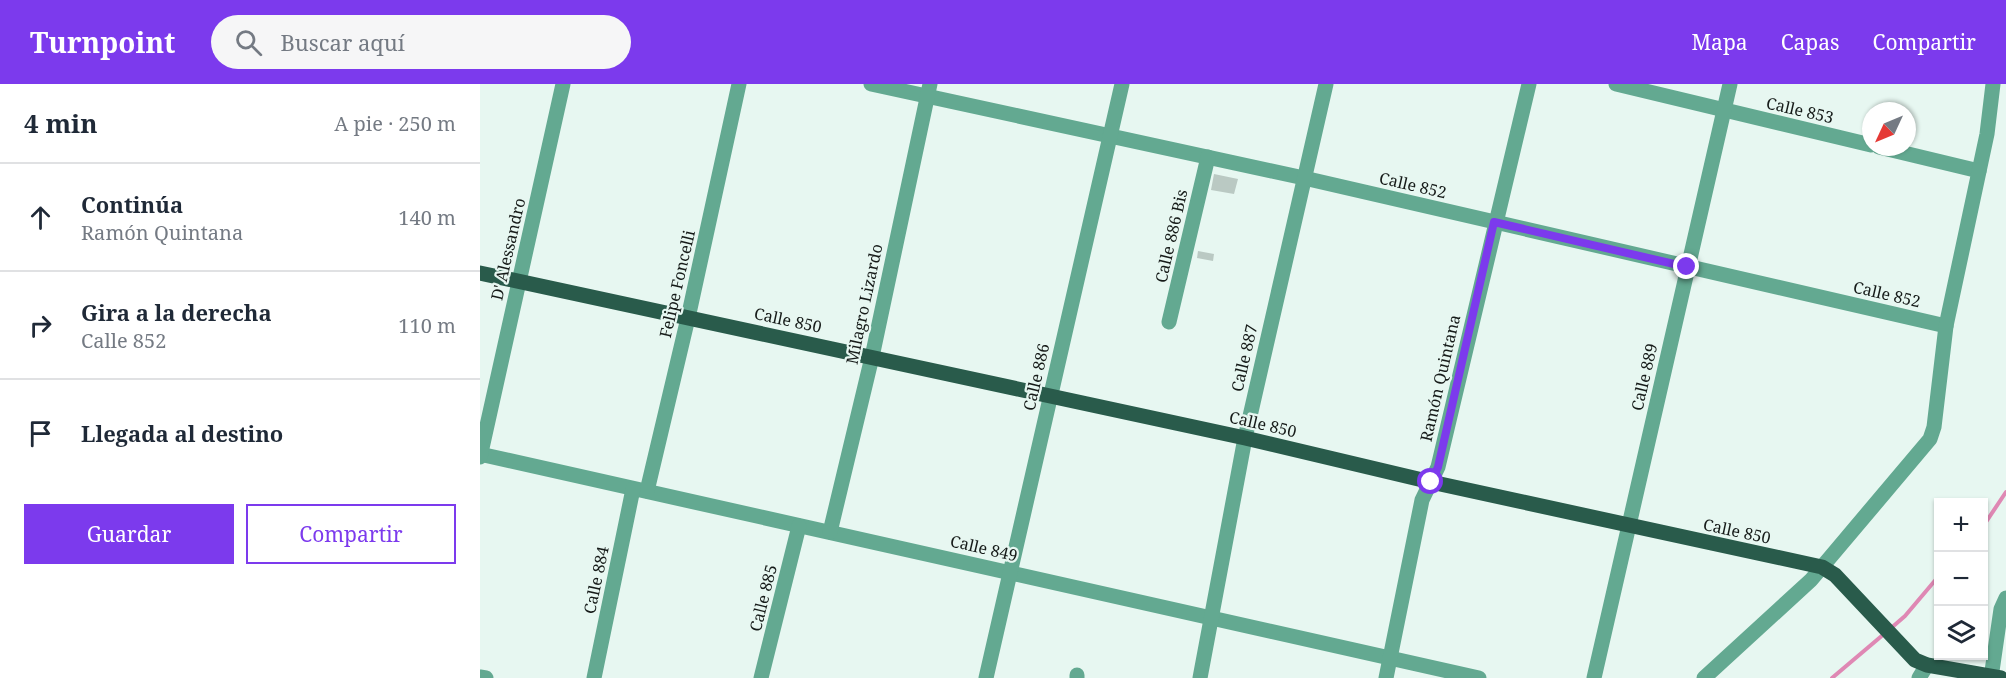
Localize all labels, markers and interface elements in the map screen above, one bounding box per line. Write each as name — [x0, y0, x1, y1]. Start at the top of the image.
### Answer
search box — [211, 15, 631, 69]
text: Turnpoint — [30, 23, 175, 61]
icon: search — [232, 26, 265, 59]
text: Buscar aquí — [280, 27, 405, 57]
text: Mapa — [1691, 28, 1748, 56]
text: Capas — [1781, 28, 1840, 56]
text: Compartir — [1873, 28, 1976, 56]
street label: Calle 853 — [1764, 92, 1836, 128]
north arrow — [1862, 102, 1916, 156]
text: 4 min — [24, 105, 98, 141]
text: A pie · 250 m — [334, 110, 456, 137]
street label: Calle 852 — [1377, 167, 1449, 203]
street label: Calle 886 Bis — [1150, 187, 1192, 285]
text: Continúa — [81, 189, 183, 219]
street label: D' Alessandro — [486, 196, 530, 302]
icon: ahead — [24, 201, 57, 234]
text: 140 m — [398, 204, 456, 231]
text: Ramón Quintana — [81, 219, 243, 246]
street label: Felipe Foncelli — [654, 228, 700, 340]
street label: Milagro Lizardo — [841, 242, 887, 366]
route end — [1673, 253, 1699, 279]
street label: Calle 852 — [1851, 276, 1923, 312]
text: Gira a la derecha — [81, 297, 272, 327]
street label: Calle 850 — [752, 302, 824, 338]
icon: right — [24, 309, 57, 342]
text: 110 m — [398, 312, 456, 339]
street label: Ramón Quintana — [1415, 312, 1465, 444]
street label: Calle 887 — [1226, 322, 1262, 394]
text: Calle 852 — [81, 327, 166, 354]
street label: Calle 886 — [1018, 341, 1054, 413]
street label: Calle 889 — [1626, 341, 1662, 413]
street label: Calle 850 — [1227, 406, 1299, 442]
icon: arrive — [24, 417, 57, 450]
text: Llegada al destino — [81, 418, 283, 448]
route start — [1417, 468, 1443, 494]
map controls — [1934, 498, 1988, 660]
button: + — [1934, 498, 1988, 552]
button: Guardar — [24, 504, 234, 564]
button: Compartir — [246, 504, 456, 564]
street label: Calle 850 — [1701, 513, 1773, 549]
street label: Calle 849 — [948, 530, 1020, 566]
street label: Calle 884 — [578, 544, 614, 616]
button: − — [1934, 552, 1988, 606]
street label: Calle 885 — [744, 562, 782, 634]
button: layers — [1934, 606, 1988, 660]

